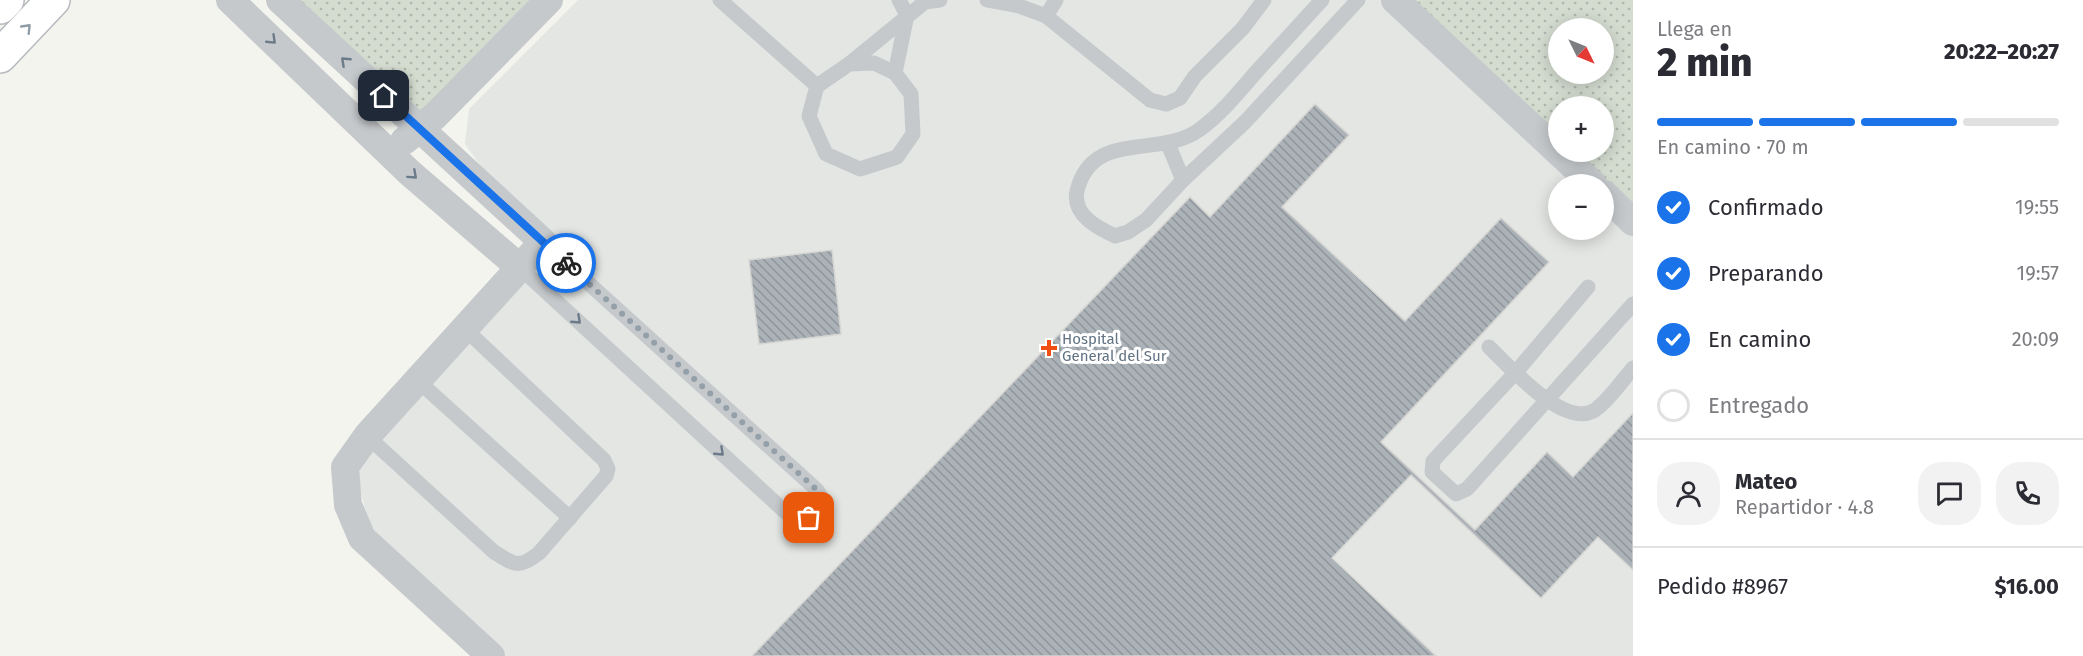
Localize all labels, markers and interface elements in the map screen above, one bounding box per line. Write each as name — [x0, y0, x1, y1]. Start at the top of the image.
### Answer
text: Llega en — [1657, 17, 1732, 41]
north arrow — [1548, 18, 1614, 84]
map controls — [1548, 18, 1614, 240]
one-way arrow — [19, 24, 30, 35]
one-way arrow — [264, 33, 275, 44]
text: 20:22–20:27 — [1944, 38, 2059, 65]
text: 2 min — [1657, 40, 1753, 86]
one-way arrow — [341, 57, 352, 68]
pin — [358, 70, 409, 121]
icon: home — [367, 79, 400, 112]
button: + — [1548, 96, 1614, 162]
text: En camino · 70 m — [1657, 135, 1809, 159]
one-way arrow — [406, 168, 417, 179]
button: − — [1548, 174, 1614, 240]
icon: check — [1657, 191, 1690, 224]
text: Confirmado — [1708, 194, 1824, 221]
text: 19:55 — [2015, 195, 2059, 219]
courier — [536, 233, 596, 293]
icon: bike — [550, 247, 583, 280]
icon: check — [1657, 257, 1690, 290]
text: Preparando — [1708, 260, 1824, 287]
text: 19:57 — [2017, 261, 2059, 285]
one-way arrow — [570, 313, 580, 324]
icon: check — [1657, 323, 1690, 356]
text: En camino — [1708, 326, 1811, 353]
text: 20:09 — [2012, 327, 2059, 351]
place label: Hospital General del Sur — [1062, 330, 1167, 365]
marker: Hospital General del Sur — [1040, 339, 1058, 357]
text: Entregado — [1708, 392, 1809, 419]
one-way arrow — [713, 445, 724, 456]
button: person — [1657, 462, 1720, 525]
button: chat — [1918, 462, 1981, 525]
button: phone — [1996, 462, 2059, 525]
text: Mateo — [1735, 468, 1797, 495]
pin — [783, 492, 834, 543]
text: Repartidor · 4.8 — [1735, 495, 1874, 519]
icon: bag — [792, 501, 825, 534]
text: Pedido #8967 — [1657, 573, 1788, 600]
text: $16.00 — [1994, 573, 2059, 600]

